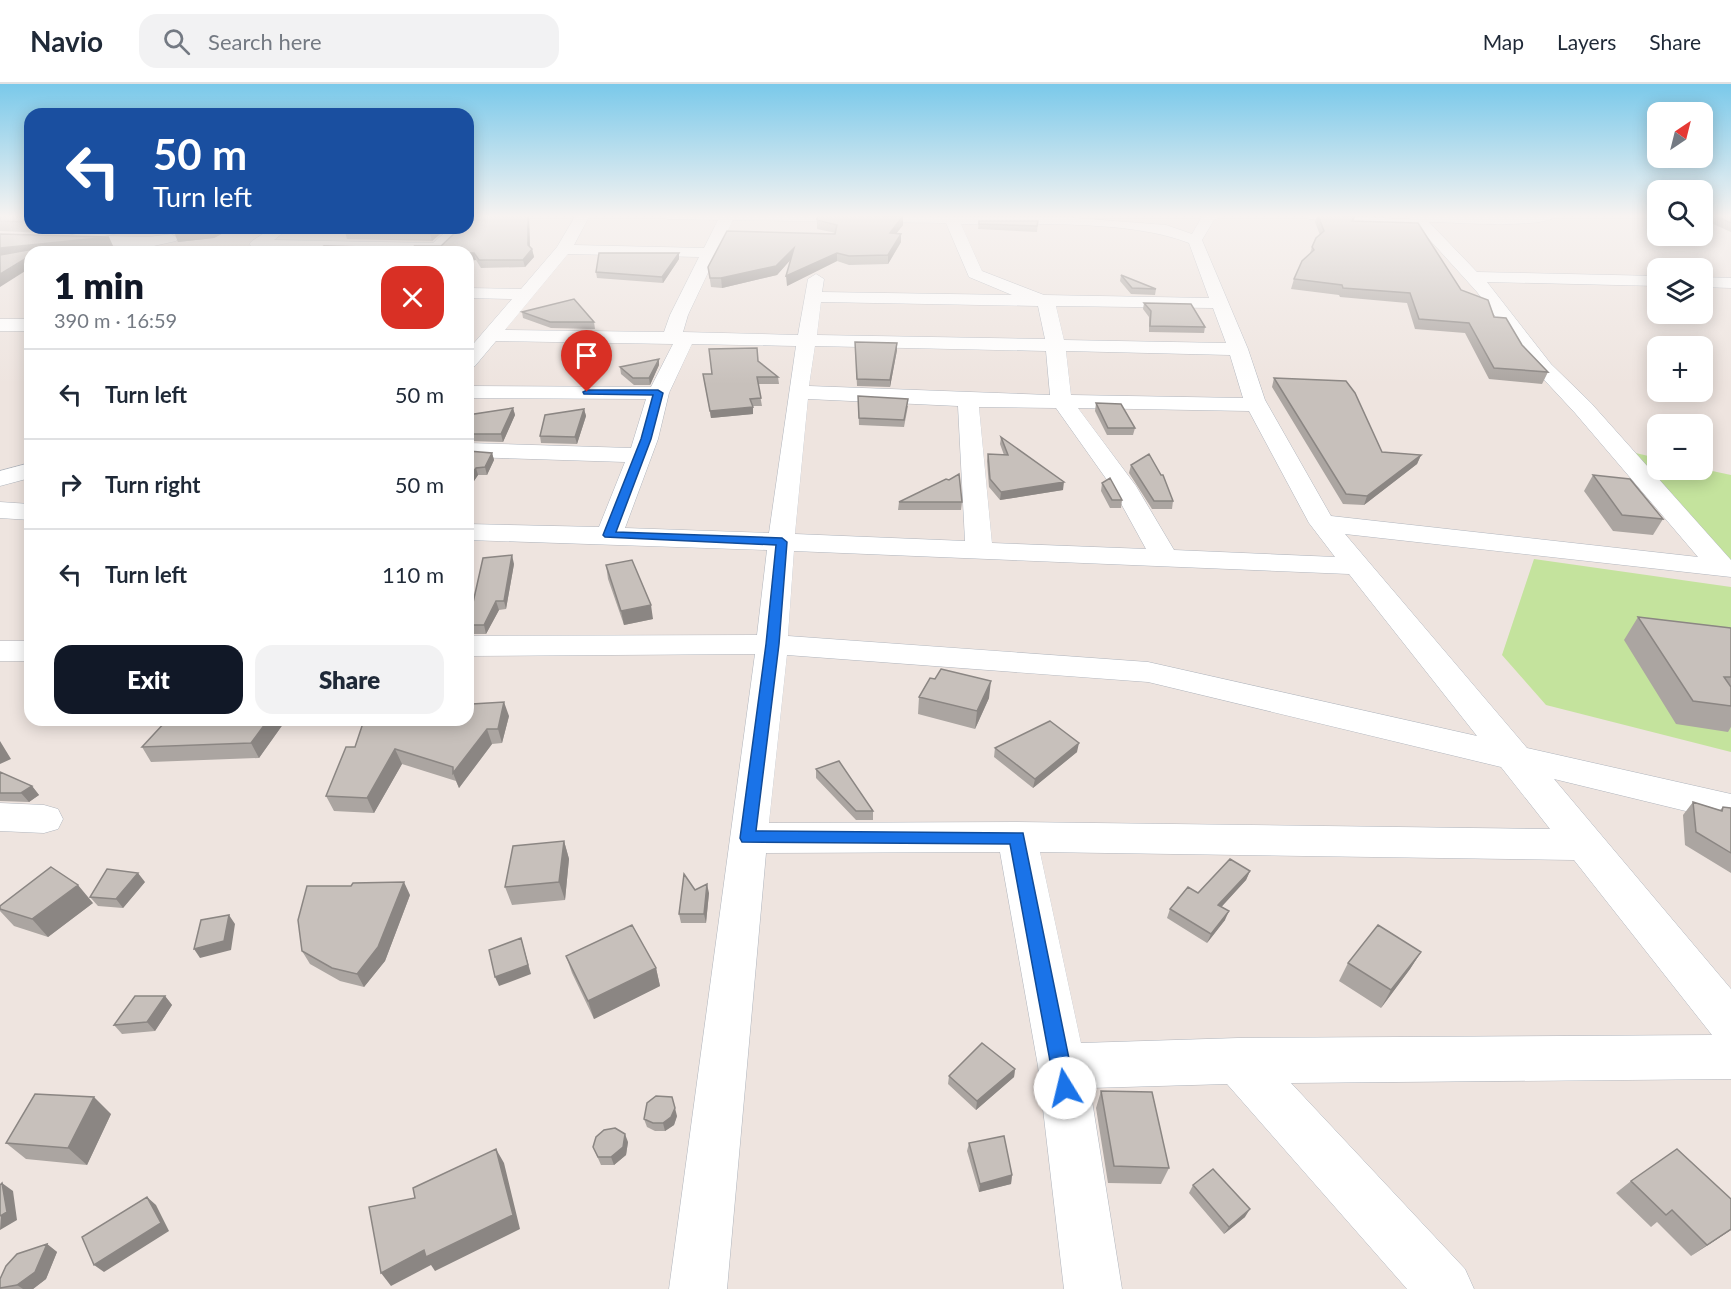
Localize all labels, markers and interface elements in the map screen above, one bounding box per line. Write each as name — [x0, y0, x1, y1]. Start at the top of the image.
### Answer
search box — [139, 14, 559, 68]
text: Navio — [30, 24, 103, 58]
icon: search — [160, 25, 193, 58]
text: Search here — [208, 28, 322, 55]
text: Map — [1483, 29, 1524, 54]
text: Layers — [1557, 29, 1616, 54]
text: Share — [1649, 29, 1701, 54]
north arrow — [1647, 102, 1713, 168]
map controls — [1647, 102, 1713, 480]
text: 50 m — [153, 129, 247, 179]
icon: left — [54, 132, 132, 210]
text: Turn left — [153, 180, 252, 213]
button: search — [1647, 180, 1713, 246]
button: layers — [1647, 258, 1713, 324]
text: 1 min — [54, 263, 144, 307]
button: close — [381, 266, 444, 329]
text: 390 m · 16:59 — [54, 308, 177, 332]
pin — [561, 330, 612, 392]
button: + — [1647, 336, 1713, 402]
icon: arrive — [570, 339, 603, 372]
icon: left — [54, 378, 87, 411]
text: Turn left — [105, 381, 187, 408]
text: 50 m — [395, 381, 444, 408]
button: − — [1647, 414, 1713, 480]
icon: right — [54, 468, 87, 501]
text: Turn right — [105, 471, 200, 498]
text: 50 m — [395, 471, 444, 498]
icon: left — [54, 558, 87, 591]
text: Turn left — [105, 561, 187, 588]
text: 110 m — [382, 561, 444, 588]
button: Exit — [54, 645, 243, 714]
button: Share — [255, 645, 444, 714]
position arrow — [1033, 1056, 1097, 1120]

